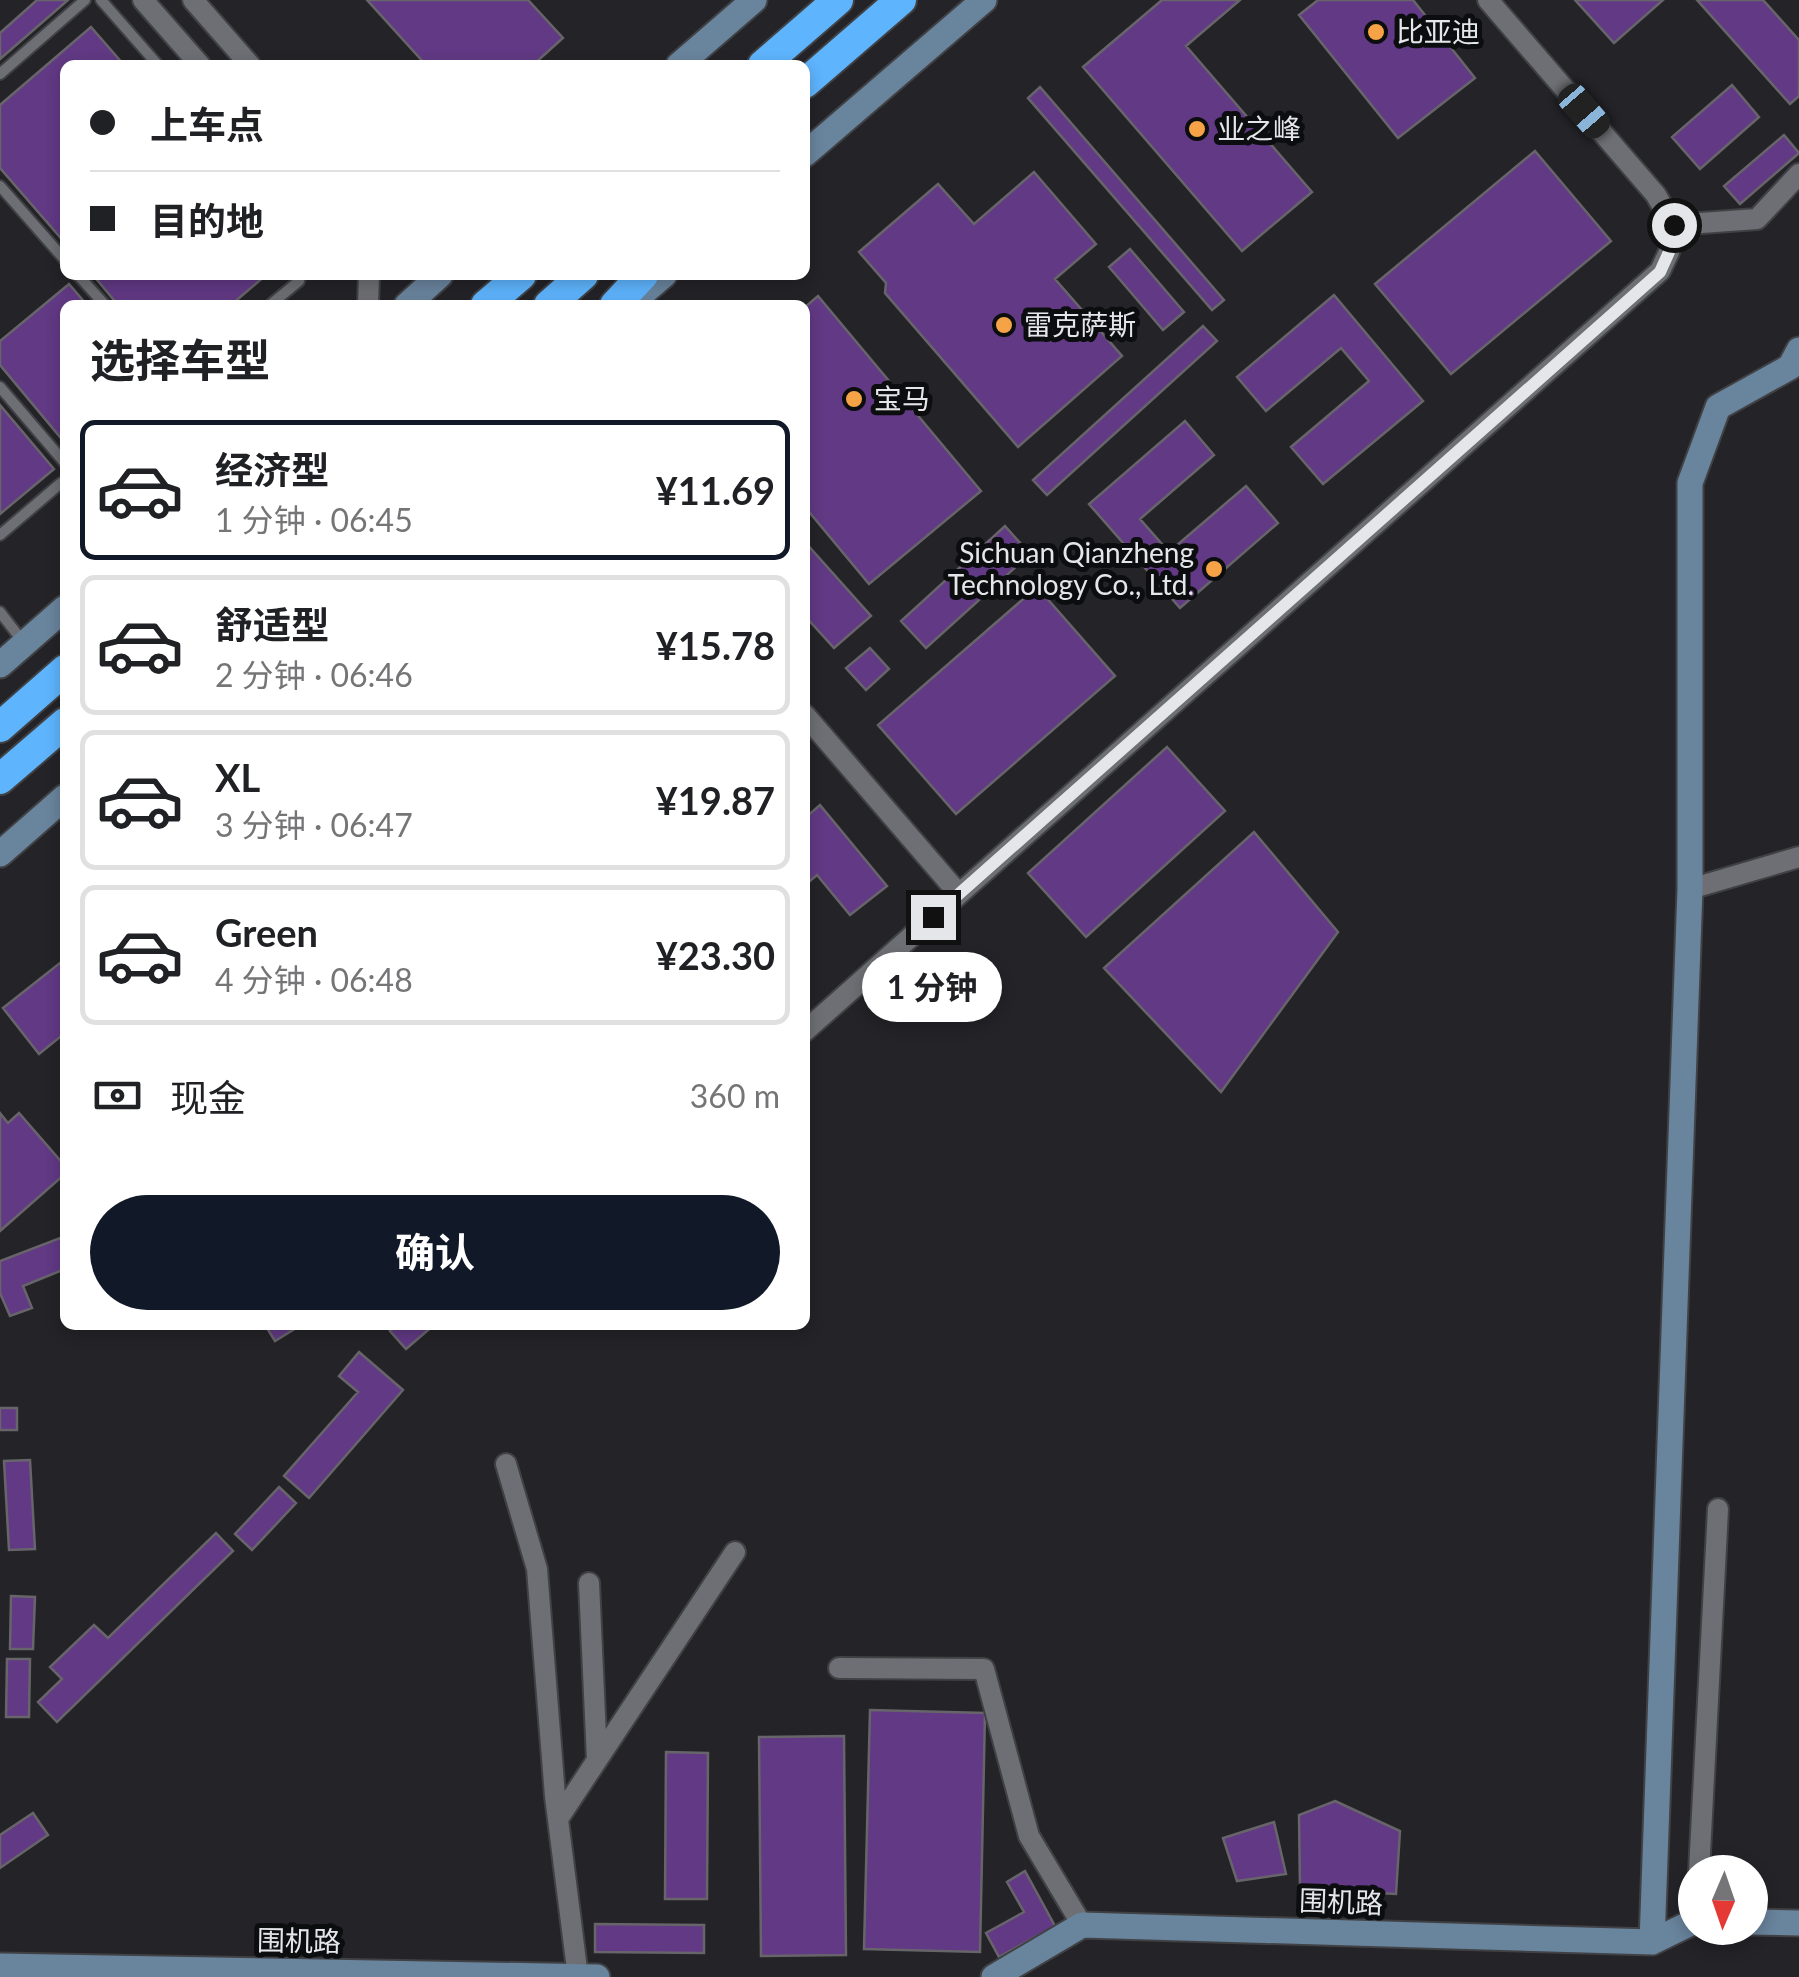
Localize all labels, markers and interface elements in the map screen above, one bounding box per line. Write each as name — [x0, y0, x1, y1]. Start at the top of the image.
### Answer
place label: 比亚迪 — [1396, 14, 1480, 48]
marker: 比亚迪 — [1365, 21, 1387, 43]
car — [1553, 79, 1615, 143]
text: 上车点 — [150, 101, 264, 147]
place label: 业之峰 — [1217, 111, 1301, 145]
marker: 业之峰 — [1186, 118, 1208, 140]
text: 目的地 — [150, 197, 264, 243]
route start — [1652, 203, 1697, 248]
place label: 雷克萨斯 — [1024, 307, 1136, 341]
marker: 雷克萨斯 — [993, 314, 1015, 336]
text: 选择车型 — [90, 333, 270, 387]
place label: 宝马 — [874, 381, 930, 415]
marker: 宝马 — [843, 388, 865, 410]
icon: car — [95, 445, 185, 535]
text: 经济型 — [215, 446, 329, 492]
text: ¥11.69 — [656, 467, 775, 513]
text: 1 分钟 · 06:45 — [215, 500, 413, 539]
place label: Sichuan Qianzheng Technology Co., Ltd. — [948, 535, 1194, 601]
marker: Sichuan Qianzheng Technology Co., Ltd. — [1203, 558, 1225, 580]
icon: car — [95, 600, 185, 690]
text: 舒适型 — [215, 601, 329, 647]
text: ¥15.78 — [656, 622, 775, 668]
text: 2 分钟 · 06:46 — [215, 655, 413, 694]
text: XL — [215, 754, 260, 800]
icon: car — [95, 755, 185, 845]
text: ¥19.87 — [656, 777, 775, 823]
text: 3 分钟 · 06:47 — [215, 805, 413, 844]
route end — [911, 895, 956, 940]
text: Green — [215, 909, 318, 955]
icon: car — [95, 910, 185, 1000]
text: ¥23.30 — [656, 932, 775, 978]
callout: 1 分钟 — [863, 952, 1003, 1022]
text: 4 分钟 · 06:48 — [215, 960, 413, 999]
text: 1 分钟 — [887, 967, 977, 1006]
icon: cash — [90, 1068, 145, 1123]
text: 现金 — [170, 1074, 246, 1120]
text: 360 m — [690, 1076, 780, 1115]
button: 确认 — [90, 1195, 780, 1310]
north arrow — [1678, 1855, 1768, 1945]
map controls — [1678, 1855, 1768, 1945]
street label: 围机路 — [1298, 1883, 1384, 1919]
street label: 围机路 — [257, 1922, 341, 1958]

